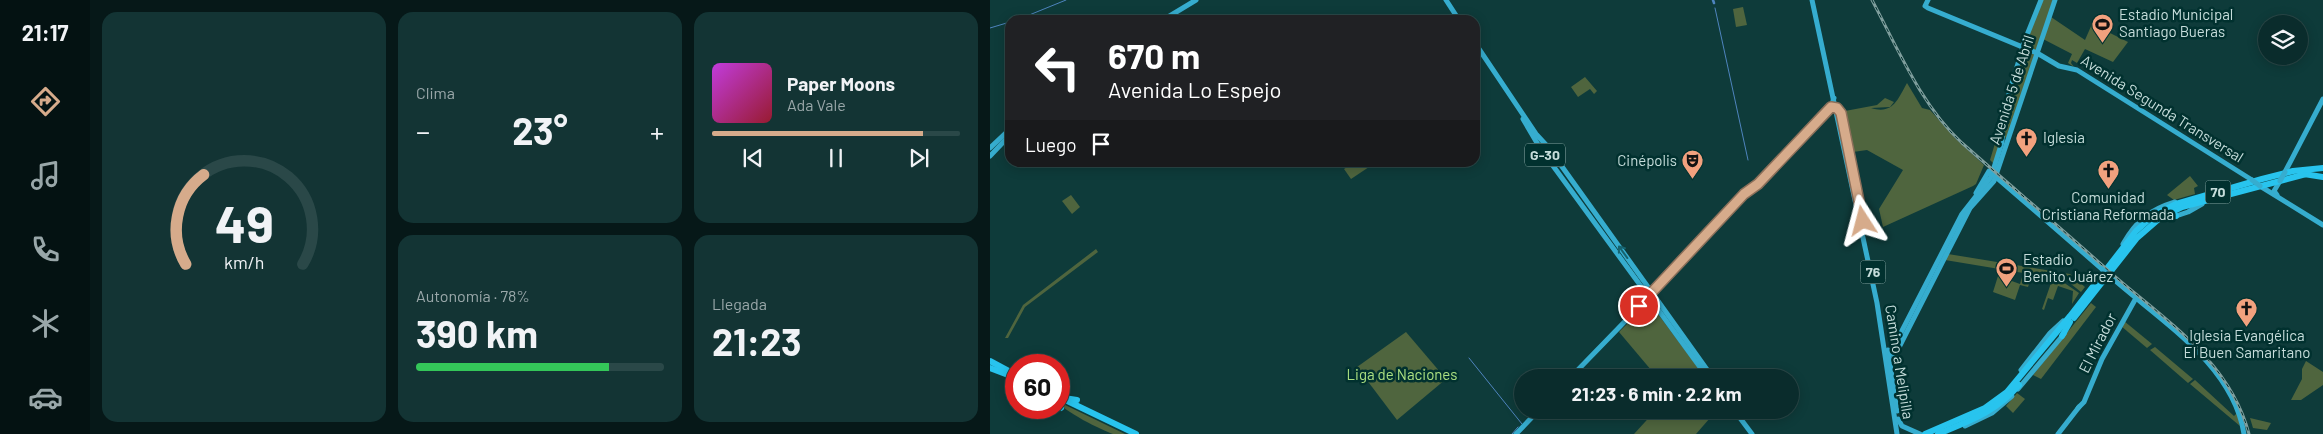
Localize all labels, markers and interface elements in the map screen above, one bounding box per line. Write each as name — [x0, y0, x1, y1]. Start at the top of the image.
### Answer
place label: Estadio Municipal Santiago Bueras — [2119, 5, 2233, 40]
sports icon: Estadio Municipal Santiago Bueras — [2091, 12, 2115, 43]
map controls — [2258, 15, 2308, 65]
button: layers — [2258, 15, 2308, 65]
text: 21:17 — [22, 19, 68, 45]
street label: Avenida 5 de Abril — [1985, 33, 2037, 147]
text: 670 m — [1108, 34, 1200, 76]
icon: left — [1025, 35, 1090, 100]
street label: Avenida Segunda Transversal — [2078, 51, 2247, 166]
text: Paper Moons — [787, 72, 895, 95]
text: Avenida Lo Espejo — [1108, 76, 1282, 102]
text: Clima — [416, 83, 455, 102]
icon: directions — [28, 84, 63, 119]
text: Ada Vale — [787, 95, 846, 114]
text: 23° — [512, 107, 568, 153]
text: − — [416, 114, 430, 148]
text: + — [650, 114, 664, 148]
church icon: Iglesia — [2015, 126, 2039, 157]
place label: Iglesia — [2043, 128, 2085, 146]
icon: arrive — [1087, 130, 1115, 158]
text: Luego — [1025, 133, 1077, 156]
icon: previous — [739, 144, 767, 172]
icon: pause — [822, 144, 850, 172]
icon: next — [905, 144, 933, 172]
road number: G-30 — [1525, 144, 1565, 166]
theatre icon: Cinépolis — [1681, 149, 1705, 180]
place label: Cinépolis — [1617, 151, 1677, 169]
icon: music — [28, 158, 63, 193]
church icon: Comunidad Cristiana Reformada — [2096, 158, 2120, 189]
road number: 70 — [2206, 180, 2230, 203]
place label: Comunidad Cristiana Reformada — [2042, 188, 2174, 223]
text: 49 — [214, 191, 274, 253]
position arrow — [1836, 194, 1888, 246]
icon: phone — [28, 232, 63, 267]
one-way arrow — [1618, 245, 1628, 259]
place label: Estadio Benito Juárez — [2023, 250, 2113, 285]
text: km/h — [224, 251, 264, 273]
sports icon: Estadio Benito Juárez — [1995, 257, 2019, 288]
road number: 76 — [1860, 260, 1886, 284]
pin — [1618, 285, 1660, 327]
text: Autonomía · 78% — [416, 286, 530, 305]
icon: arrive — [1625, 292, 1653, 320]
text: Llegada — [712, 294, 767, 313]
church icon: Iglesia Evangélica El Buen Samaritano — [2235, 296, 2259, 327]
street label: Camino a Melipilla — [1882, 303, 1918, 420]
icon: climate — [28, 306, 63, 341]
street label: El Mirador — [2074, 309, 2120, 376]
text: 390 km — [416, 310, 538, 356]
text: 21:23 — [712, 318, 802, 364]
place label: Iglesia Evangélica El Buen Samaritano — [2184, 326, 2310, 361]
speed limit sign: 60 — [1005, 354, 1070, 419]
park label: Liga de Naciones — [1347, 365, 1457, 383]
icon: car — [28, 380, 63, 415]
text: 21:23 · 6 min · 2.2 km — [1571, 382, 1742, 405]

